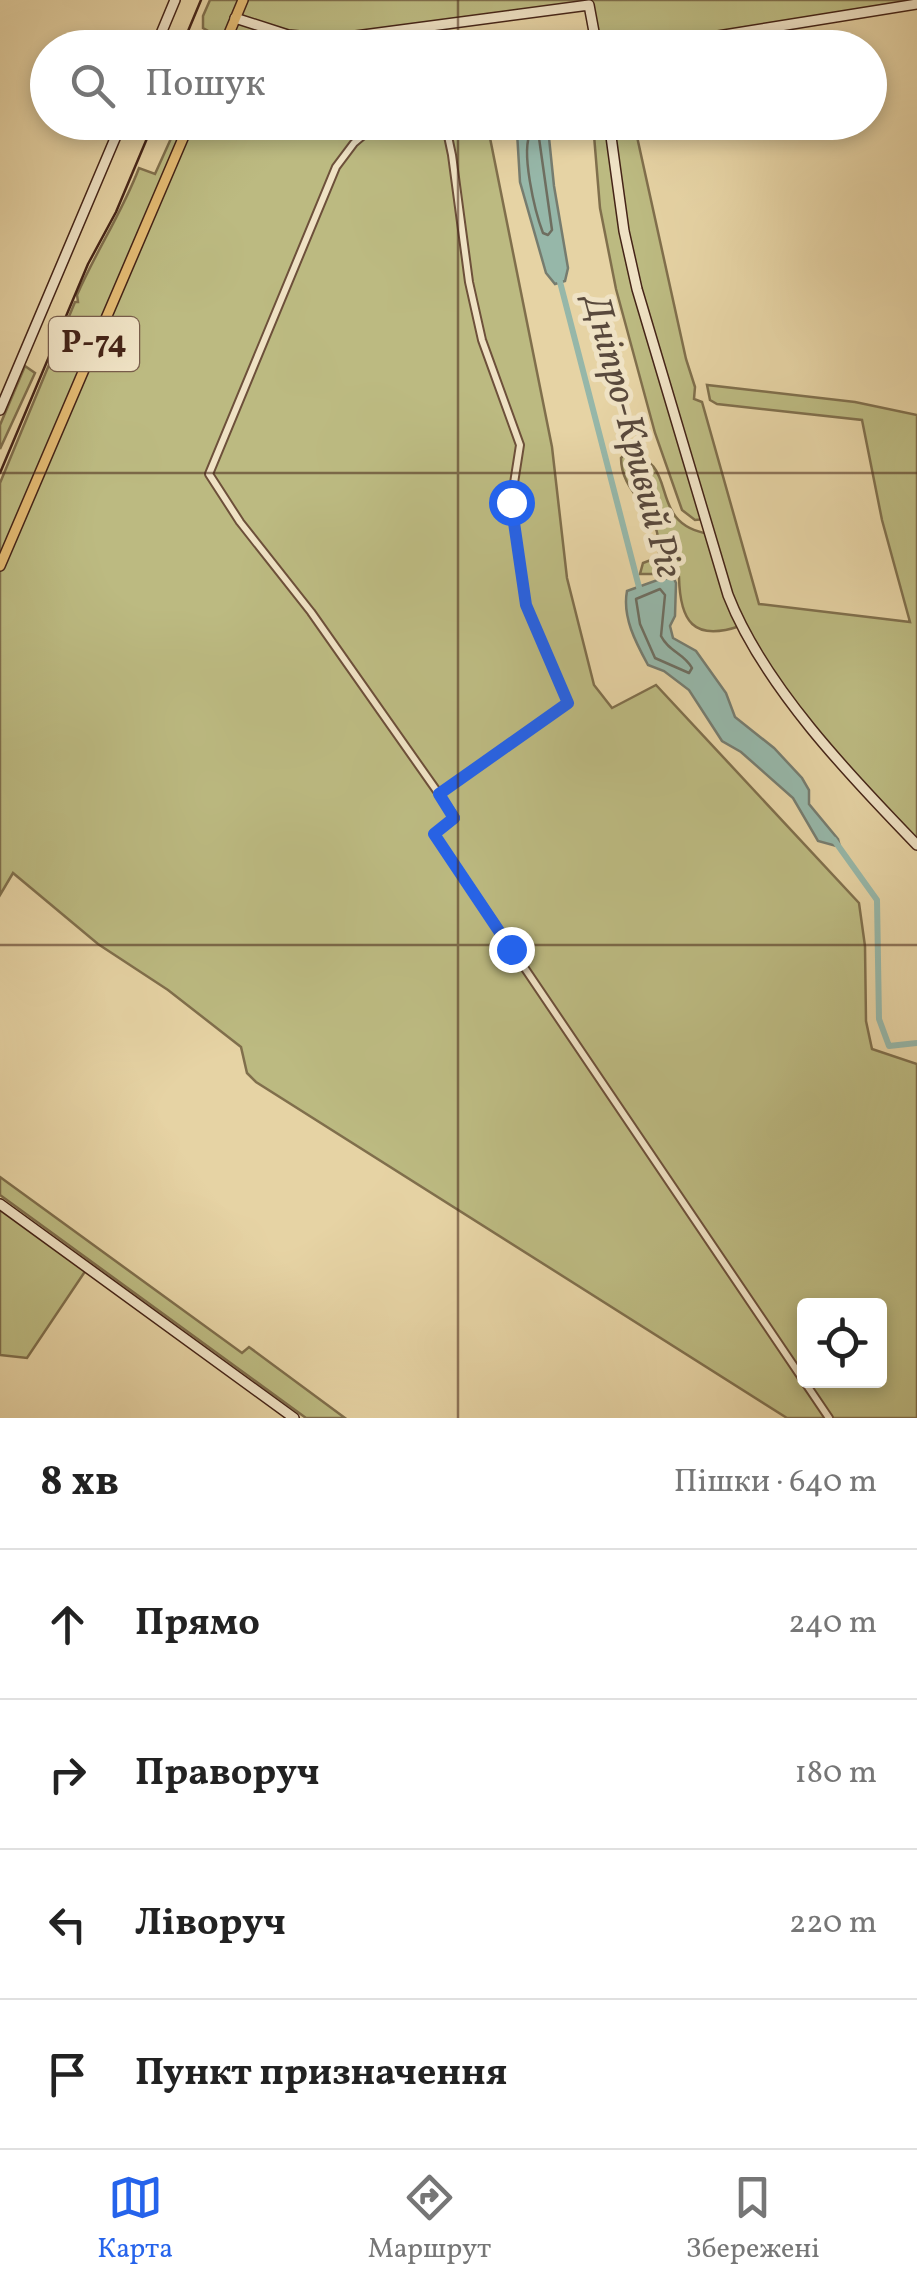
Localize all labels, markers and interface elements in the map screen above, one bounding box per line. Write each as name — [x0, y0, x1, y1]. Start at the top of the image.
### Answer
search box — [30, 30, 887, 140]
icon: search — [65, 58, 120, 113]
text: Пошук — [145, 59, 265, 112]
water label: Дніпро-Кривий Ріг — [567, 286, 694, 585]
road number: Р-74 — [49, 317, 139, 371]
route start — [489, 480, 535, 526]
route end — [489, 927, 535, 973]
map controls — [797, 1298, 887, 1388]
button: locate — [797, 1298, 887, 1388]
text: 8 хв — [40, 1454, 119, 1513]
text: Пішки · 640 m — [674, 1461, 877, 1505]
icon: ahead — [40, 1597, 95, 1652]
text: Прямо — [135, 1598, 260, 1651]
text: 240 m — [788, 1602, 877, 1646]
icon: right — [40, 1747, 95, 1802]
text: Праворуч — [135, 1748, 320, 1801]
text: 180 m — [794, 1752, 877, 1796]
icon: left — [40, 1897, 95, 1952]
text: Ліворуч — [135, 1898, 286, 1951]
text: 220 m — [789, 1902, 877, 1946]
icon: arrive — [40, 2047, 95, 2102]
text: Пункт призначення — [135, 2048, 507, 2101]
tab: Карта — [97, 2170, 173, 2269]
tab: Маршрут — [368, 2170, 491, 2269]
tab: Збережені — [686, 2170, 820, 2269]

